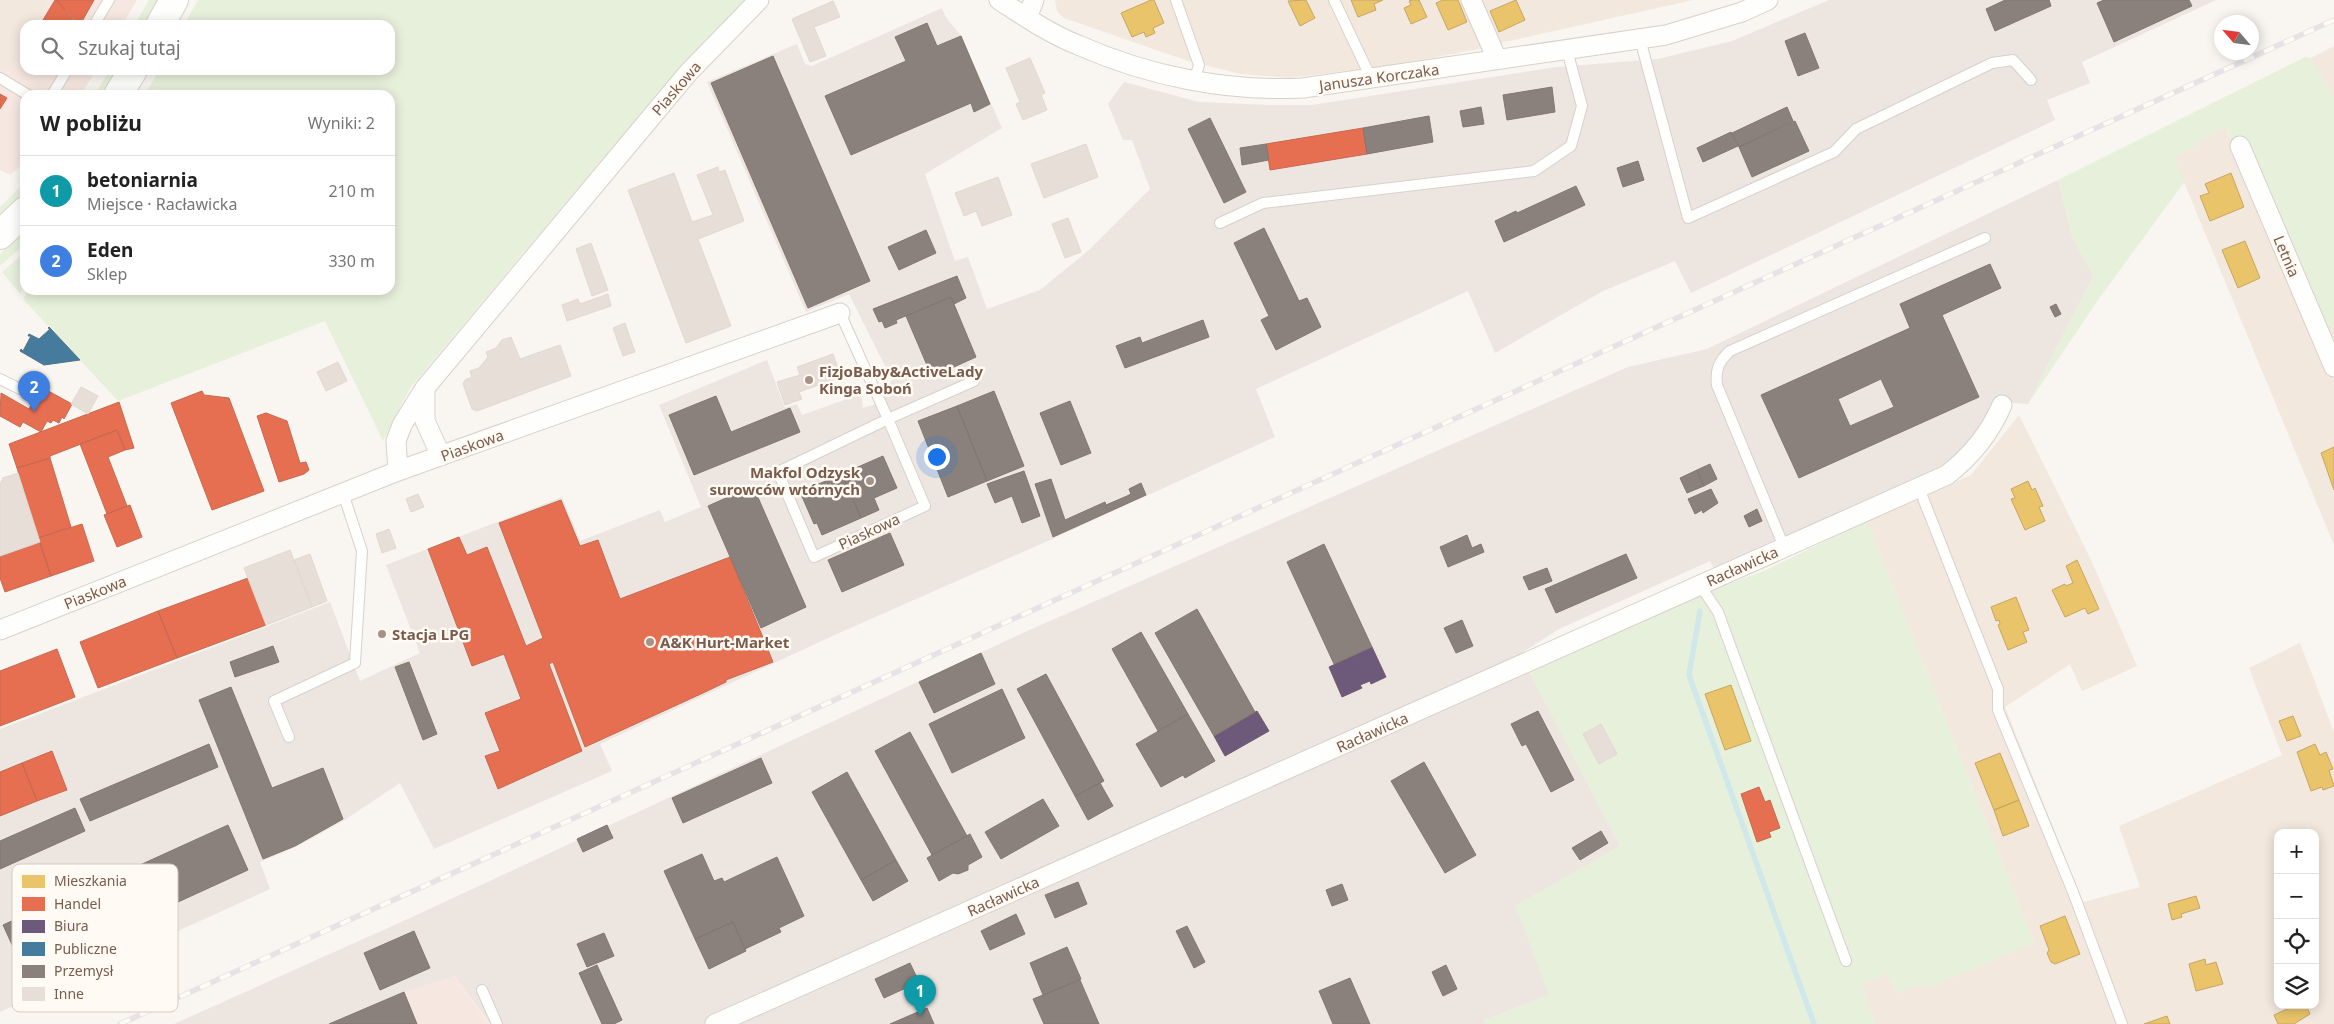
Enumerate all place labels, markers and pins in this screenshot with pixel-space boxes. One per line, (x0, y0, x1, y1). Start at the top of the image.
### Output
place label: FizjoBaby&ActiveLady Kinga Soboń (819, 361, 983, 398)
pin: 2 (18, 371, 50, 412)
marker: FizjoBaby&ActiveLady Kinga Soboń (803, 374, 815, 386)
place label: Makfol Odzysk surowców wtórnych (710, 462, 861, 499)
marker: Makfol Odzysk surowców wtórnych (864, 475, 876, 487)
place label: Stacja LPG (392, 624, 469, 644)
marker: Stacja LPG (376, 628, 388, 640)
place label: A&K Hurt-Market (660, 632, 790, 652)
marker: A&K Hurt-Market (644, 636, 656, 648)
pin: 1 (904, 975, 936, 1016)

